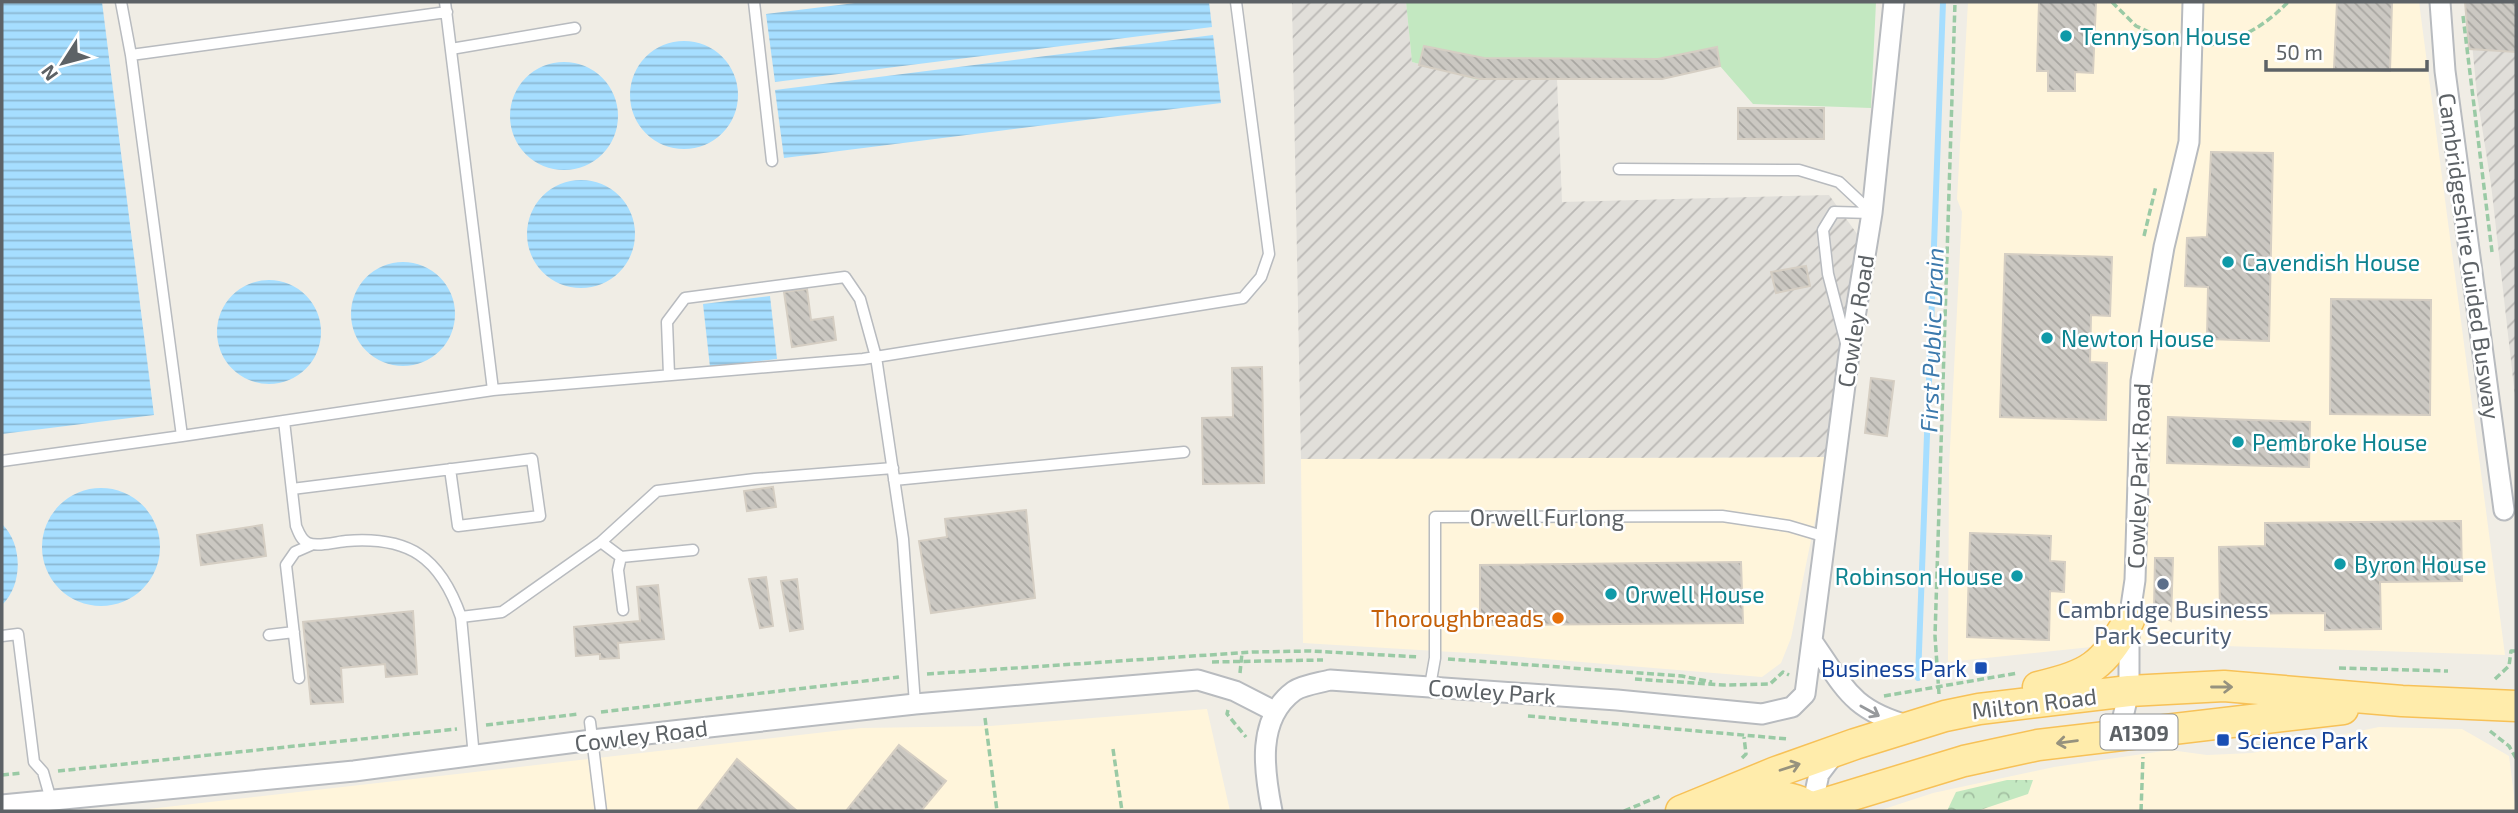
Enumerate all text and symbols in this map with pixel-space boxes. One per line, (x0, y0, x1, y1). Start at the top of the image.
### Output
place label: Tennyson House (2080, 22, 2251, 50)
north arrow (28, 28, 98, 98)
marker: Tennyson House (2058, 28, 2074, 44)
scale bar (2266, 28, 2427, 72)
text: 50 m (2276, 39, 2323, 64)
text: N (36, 61, 62, 86)
street label: Cambridgeshire Guided Busway (2433, 91, 2507, 421)
water label: First Public Drain (1913, 247, 1949, 433)
place label: Cavendish House (2242, 248, 2420, 276)
street label: Cowley Road (1831, 253, 1879, 389)
marker: Cavendish House (2220, 254, 2236, 270)
place label: Newton House (2061, 324, 2214, 352)
marker: Newton House (2039, 330, 2055, 346)
street label: Cowley Park Road (2121, 383, 2155, 569)
place label: Pembroke House (2252, 428, 2427, 456)
marker: Pembroke House (2230, 434, 2246, 450)
street label: Orwell Furlong (1470, 503, 1624, 531)
place label: Byron House (2354, 550, 2486, 578)
marker: Byron House (2332, 556, 2348, 572)
place label: Robinson House (1835, 562, 2003, 590)
marker: Robinson House (2009, 568, 2025, 584)
marker: Cambridge Business Park Security (2155, 576, 2171, 592)
place label: Orwell House (1625, 580, 1765, 608)
marker: Orwell House (1603, 586, 1619, 602)
place label: Cambridge Business Park Security (2057, 595, 2269, 649)
place label: Thoroughbreads (1371, 604, 1544, 632)
marker: Thoroughbreads (1550, 610, 1566, 626)
place label: Business Park (1821, 654, 1967, 682)
marker: Business Park (1973, 660, 1989, 676)
street label: Cowley Park (1427, 673, 1557, 709)
one-way arrow (2210, 680, 2233, 694)
street label: Milton Road (1970, 681, 2098, 725)
one-way arrow (1860, 705, 1880, 719)
street label: Cowley Road (573, 713, 709, 757)
road number: A1309 (2100, 714, 2178, 750)
place label: Science Park (2237, 726, 2368, 754)
marker: Science Park (2215, 732, 2231, 748)
one-way arrow (2056, 735, 2079, 748)
one-way arrow (1779, 760, 1801, 773)

